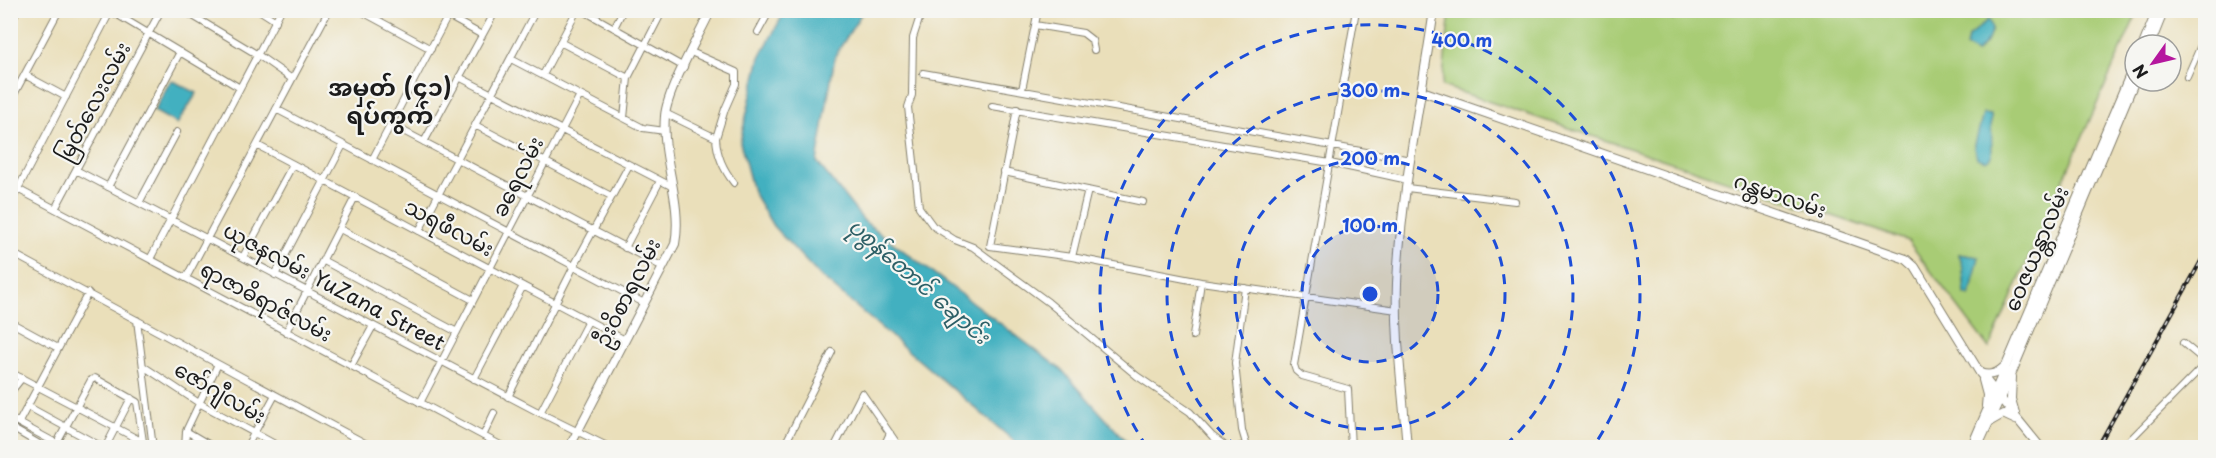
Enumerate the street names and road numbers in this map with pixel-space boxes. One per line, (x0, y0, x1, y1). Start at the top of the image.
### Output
street label: မြတ်လေးလမ်း (47, 35, 140, 168)
street label: ခရေလမ်း (482, 130, 553, 223)
street label: ဂန္တမာလမ်း (1729, 163, 1831, 228)
street label: ဝေဇယန္တာလမ်း (1994, 181, 2079, 317)
street label: သရဖီလမ်း (398, 189, 500, 266)
street label: ယုဇနလမ်း YuZana Street (217, 213, 452, 360)
street label: ဦးဝိစာရလမ်း (585, 232, 670, 354)
street label: ရာဇာဓိရာဇ်လမ်း (194, 252, 339, 351)
street label: ဇော်ဂျီလမ်း (167, 352, 273, 434)

